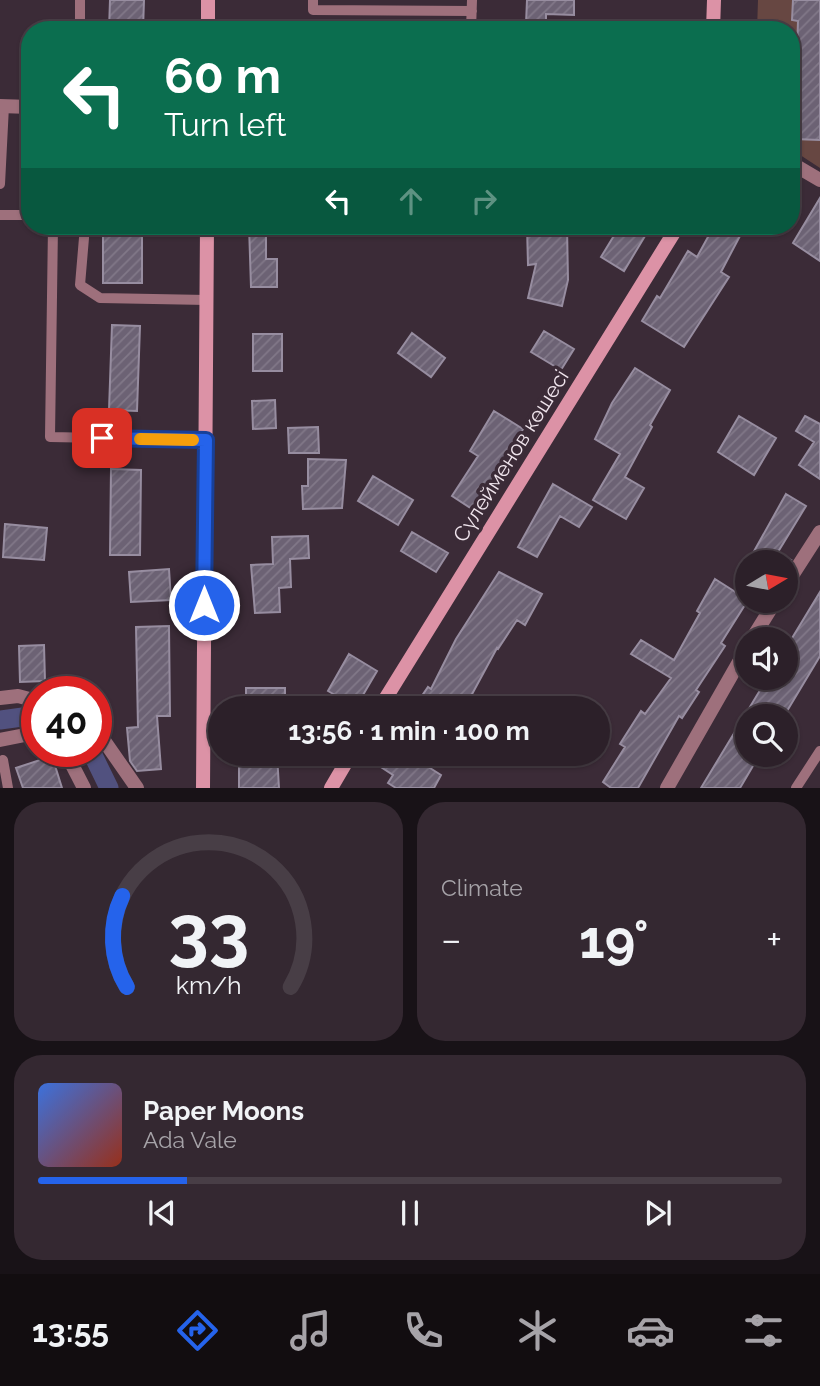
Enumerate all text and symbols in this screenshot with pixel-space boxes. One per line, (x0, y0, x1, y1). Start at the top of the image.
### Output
text: 60 m (164, 47, 281, 104)
icon: left (49, 49, 140, 140)
text: Turn left (164, 106, 286, 143)
icon: left (319, 182, 357, 220)
icon: ahead (392, 182, 430, 220)
icon: right (465, 182, 503, 220)
street label: Сүлейменов көшесі (447, 365, 574, 546)
pin (72, 408, 132, 468)
icon: arrive (83, 419, 121, 457)
north arrow (735, 550, 798, 612)
map controls (735, 550, 798, 767)
position arrow (167, 568, 241, 642)
button: sound (735, 627, 798, 690)
speed limit sign: 40 (21, 676, 112, 767)
button: search (735, 704, 798, 767)
text: 13:56 · 1 min · 100 m (288, 716, 530, 746)
text: Climate (441, 874, 523, 901)
text: 33 (168, 890, 249, 975)
text: 19° (579, 909, 649, 970)
text: − (441, 917, 461, 962)
text: + (766, 917, 782, 962)
text: km/h (176, 970, 241, 1000)
text: Paper Moons (143, 1096, 304, 1126)
text: Ada Vale (143, 1126, 237, 1153)
icon: previous (143, 1194, 181, 1232)
icon: pause (391, 1194, 429, 1232)
icon: next (639, 1194, 677, 1232)
icon: directions (173, 1306, 222, 1355)
icon: music (286, 1306, 335, 1355)
icon: phone (399, 1306, 448, 1355)
icon: climate (513, 1306, 562, 1355)
icon: car (626, 1306, 675, 1355)
icon: filters (739, 1306, 788, 1355)
text: 13:55 (32, 1312, 109, 1349)

